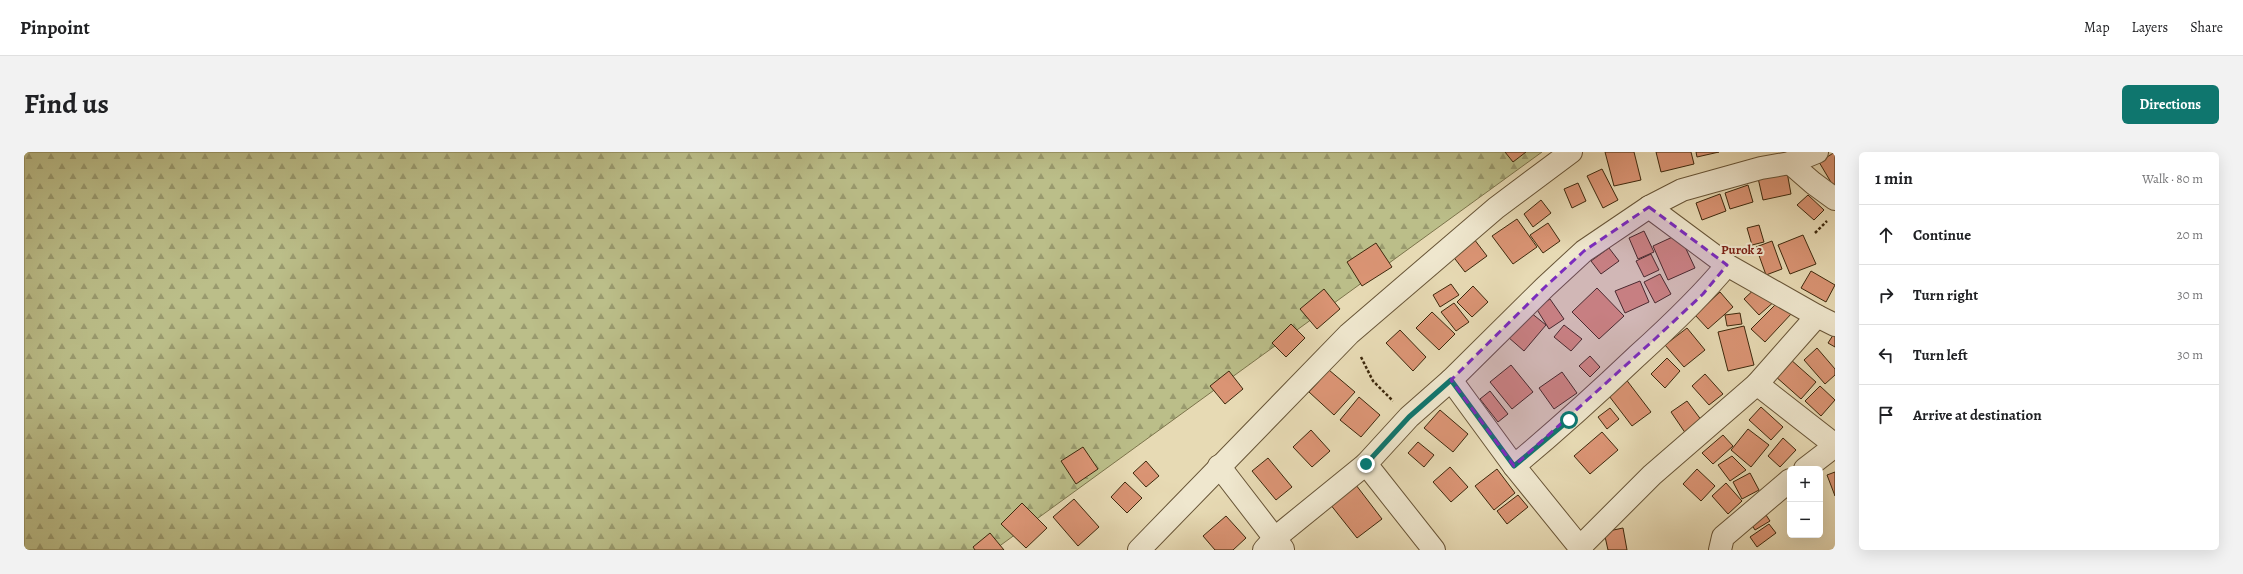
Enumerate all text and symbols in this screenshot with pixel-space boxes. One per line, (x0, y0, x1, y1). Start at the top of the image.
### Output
text: Pinpoint (20, 15, 90, 41)
text: Map (2084, 18, 2110, 37)
text: Layers (2132, 18, 2168, 37)
text: Share (2190, 18, 2223, 37)
text: Find us (24, 85, 109, 123)
button: Directions (2122, 85, 2219, 124)
text: 1 min (1875, 167, 1913, 190)
text: Walk · 80 m (2142, 170, 2203, 187)
icon: ahead (1875, 224, 1897, 246)
text: Continue (1913, 225, 1971, 245)
text: 20 m (2177, 226, 2203, 243)
district label: Purok 2 (1721, 241, 1764, 258)
icon: right (1875, 284, 1897, 306)
text: Turn right (1913, 285, 1978, 305)
text: 30 m (2177, 286, 2203, 303)
icon: left (1875, 344, 1897, 366)
text: Turn left (1913, 345, 1968, 365)
text: 30 m (2177, 346, 2203, 363)
icon: arrive (1875, 404, 1897, 426)
text: Arrive at destination (1913, 405, 2042, 425)
route start (1560, 411, 1578, 429)
route end (1357, 455, 1375, 473)
map controls (1787, 466, 1823, 538)
button: + (1787, 466, 1823, 502)
button: − (1787, 502, 1823, 538)

